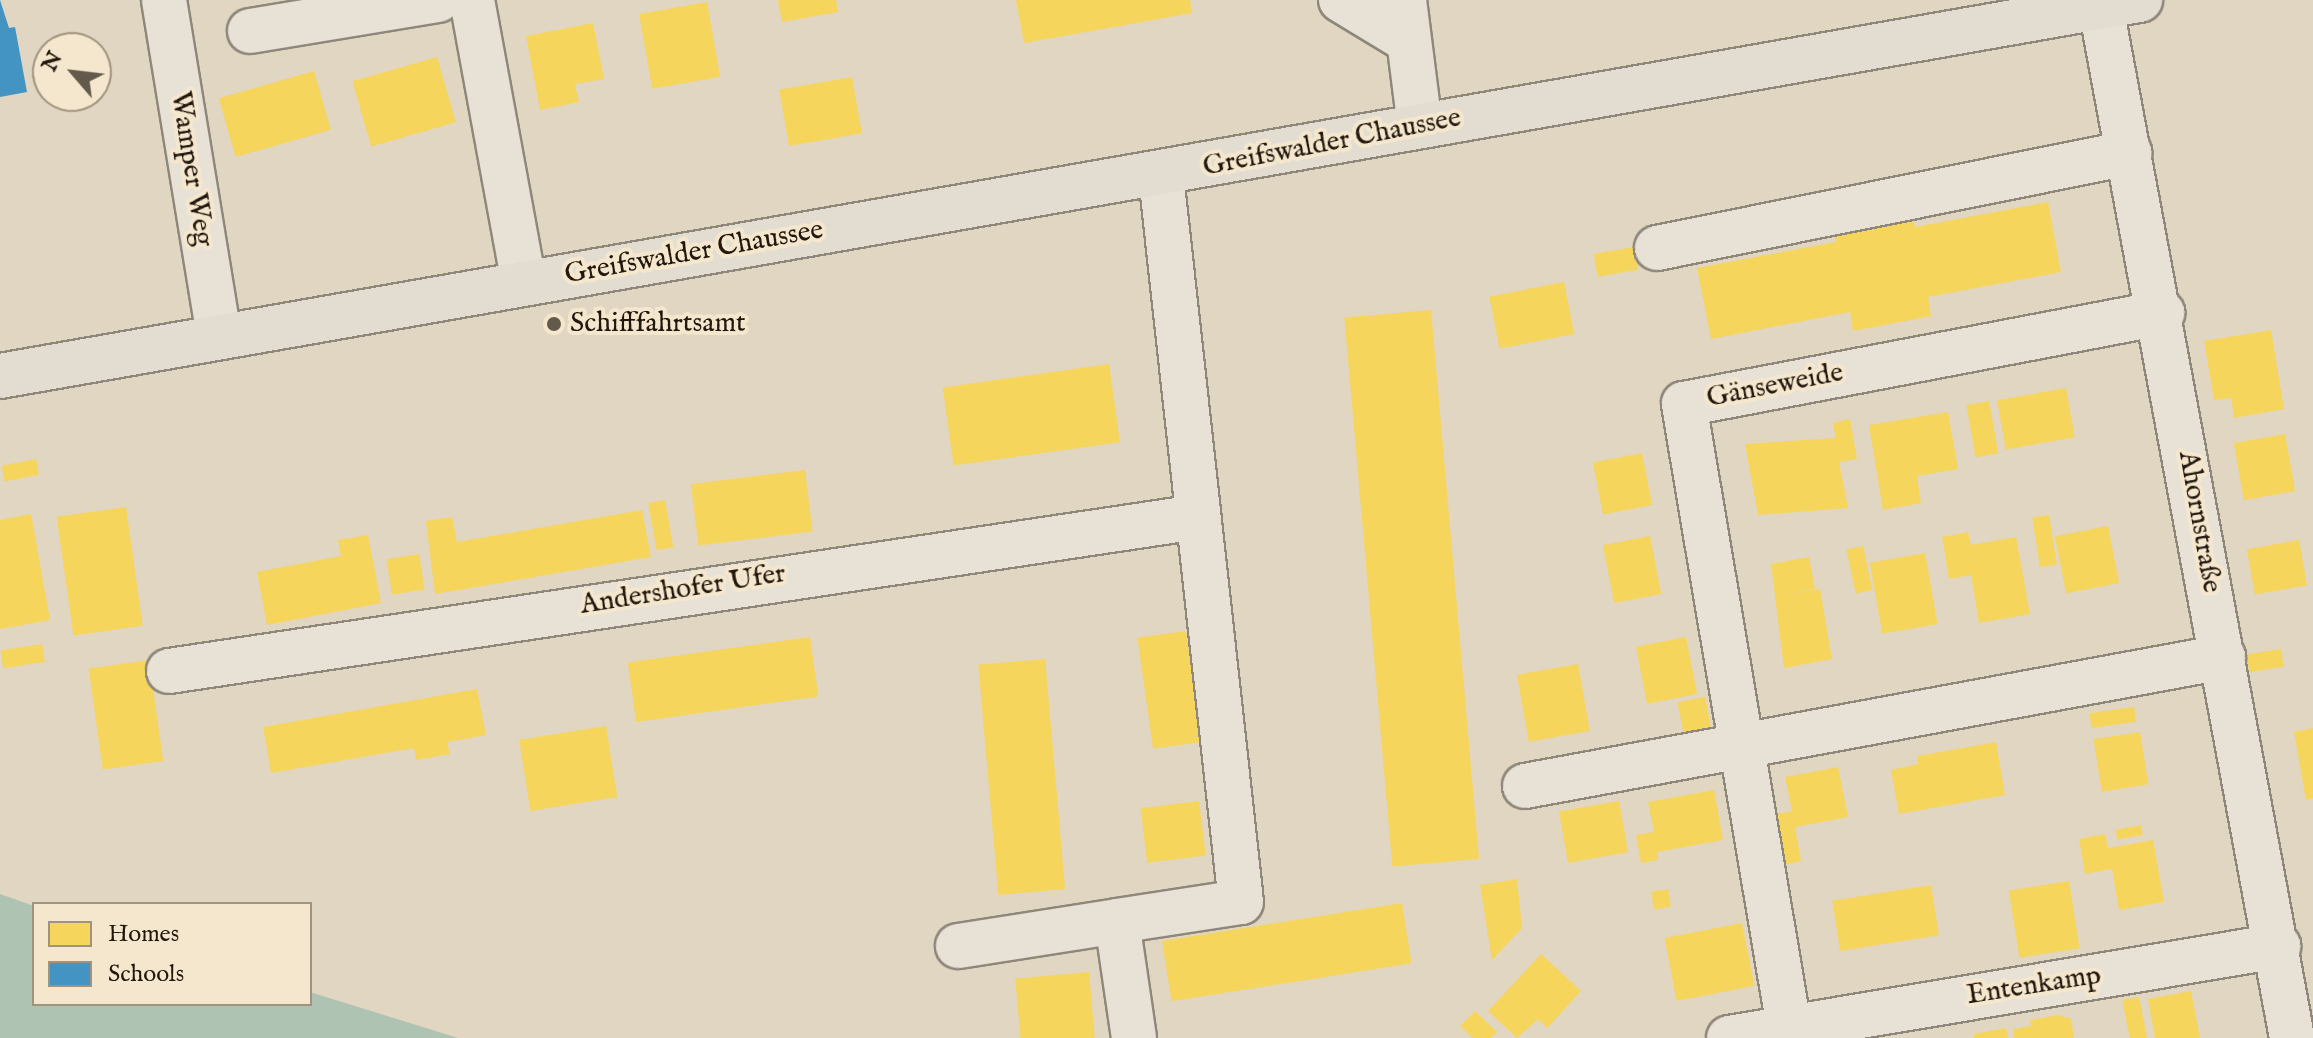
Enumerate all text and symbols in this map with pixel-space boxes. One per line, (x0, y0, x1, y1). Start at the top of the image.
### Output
north arrow (32, 32, 112, 112)
text: N (36, 47, 69, 77)
street label: Wamper Weg (162, 89, 220, 249)
street label: Greifswalder Chaussee (1200, 102, 1464, 184)
street label: Greifswalder Chaussee (562, 214, 826, 292)
place label: Schifffahrtsamt (570, 307, 746, 341)
marker: Schifffahrtsamt (545, 315, 563, 333)
street label: Gänseweide (1704, 356, 1846, 416)
street label: Ahornstraße (2170, 449, 2228, 595)
street label: Andershofer Ufer (578, 557, 788, 623)
legend (32, 902, 312, 1006)
text: Homes (108, 919, 179, 950)
text: Schools (108, 959, 184, 990)
street label: Entenkamp (1964, 959, 2104, 1013)

